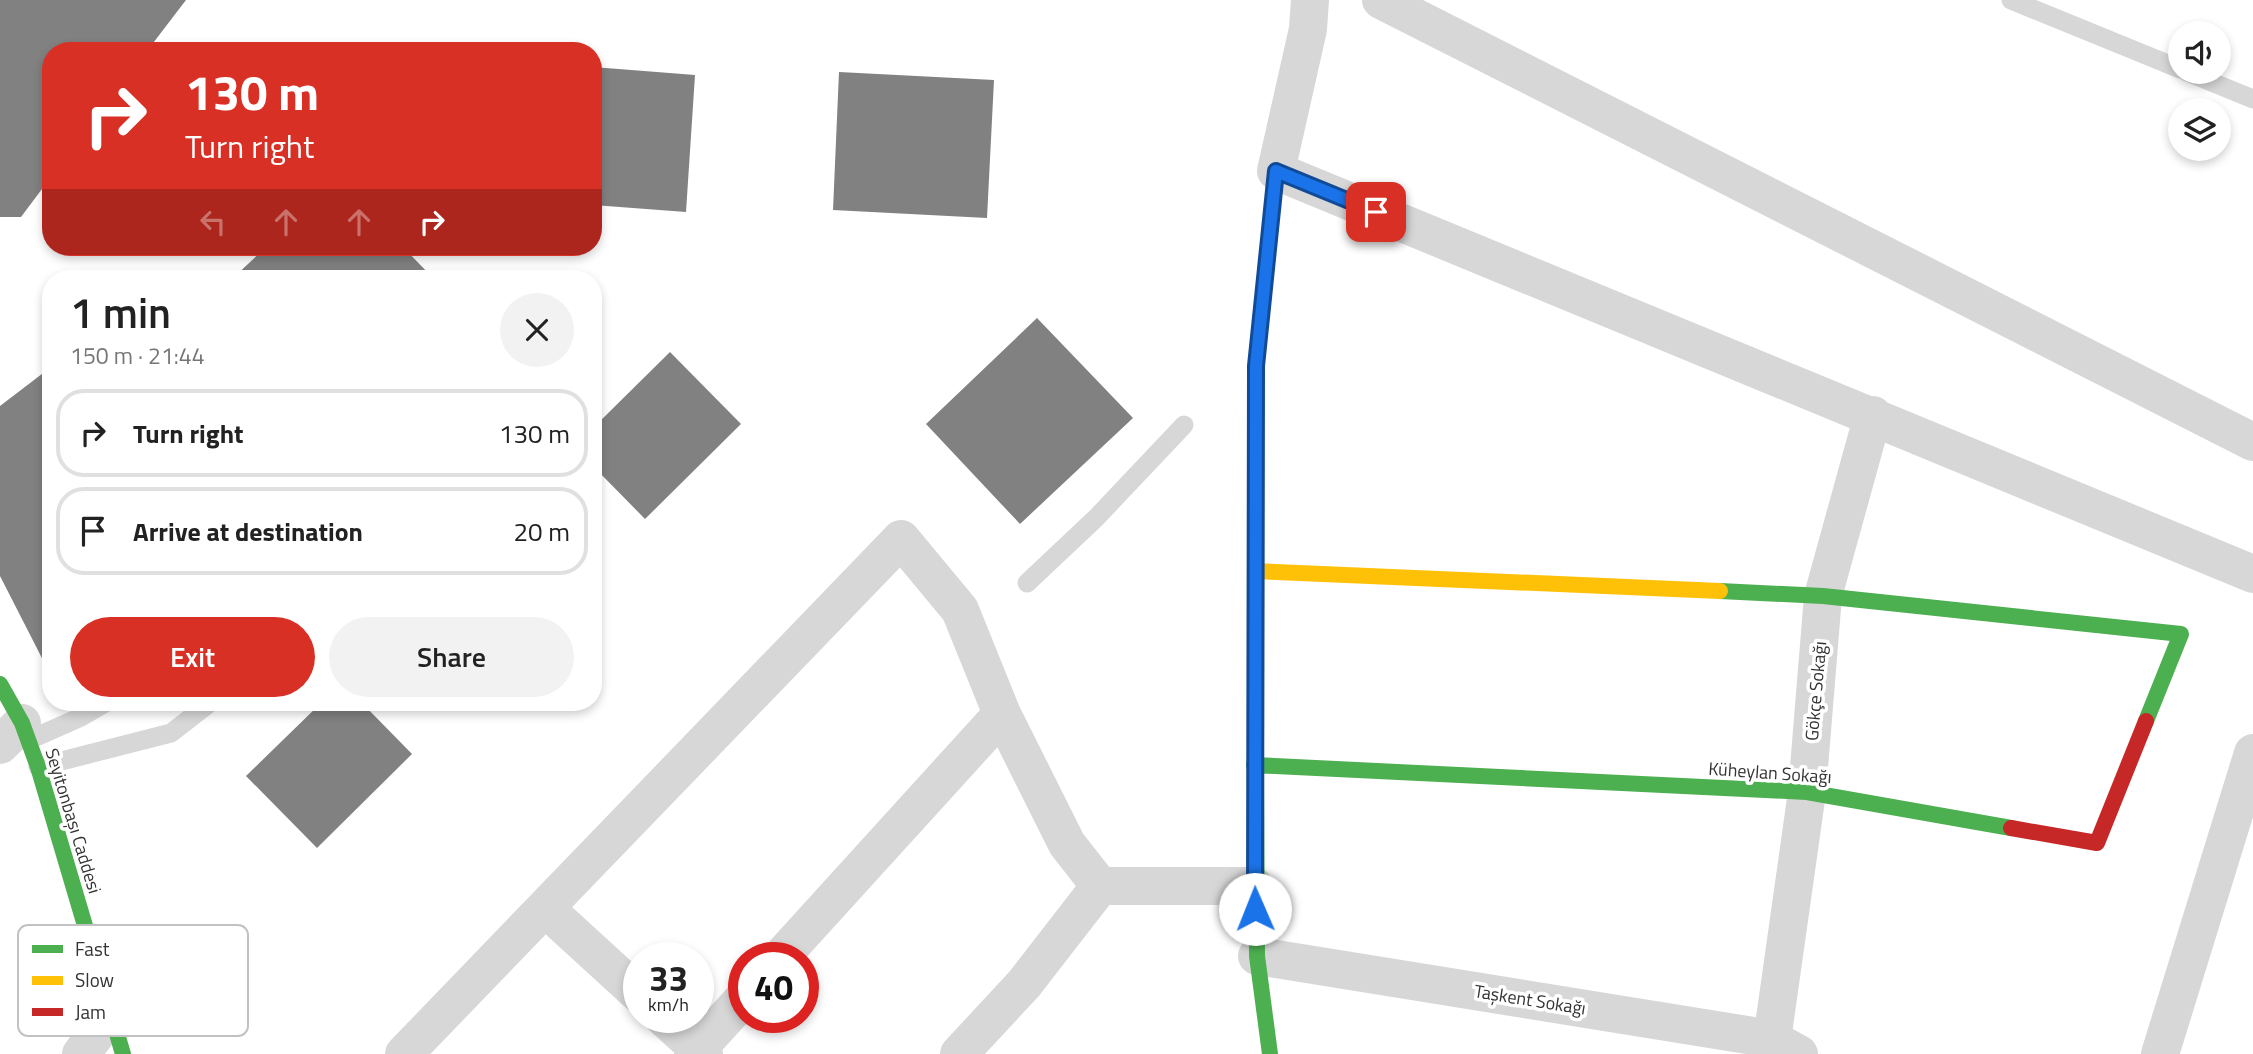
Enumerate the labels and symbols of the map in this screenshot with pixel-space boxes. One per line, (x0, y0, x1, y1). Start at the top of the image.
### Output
pin (1346, 182, 1406, 242)
street label: Gökçe Sokağı (1798, 640, 1833, 742)
street label: Seyitonbaşı Caddesi (39, 745, 108, 897)
street label: Küheylan Sokağı (1707, 755, 1833, 790)
position arrow (1218, 872, 1292, 946)
legend (18, 925, 248, 1036)
text: Fast (75, 934, 110, 963)
speed limit sign: 40 (728, 942, 819, 1033)
text: Slow (75, 965, 114, 994)
street label: Taşkent Sokağı (1472, 977, 1588, 1022)
text: Jam (75, 997, 106, 1026)

